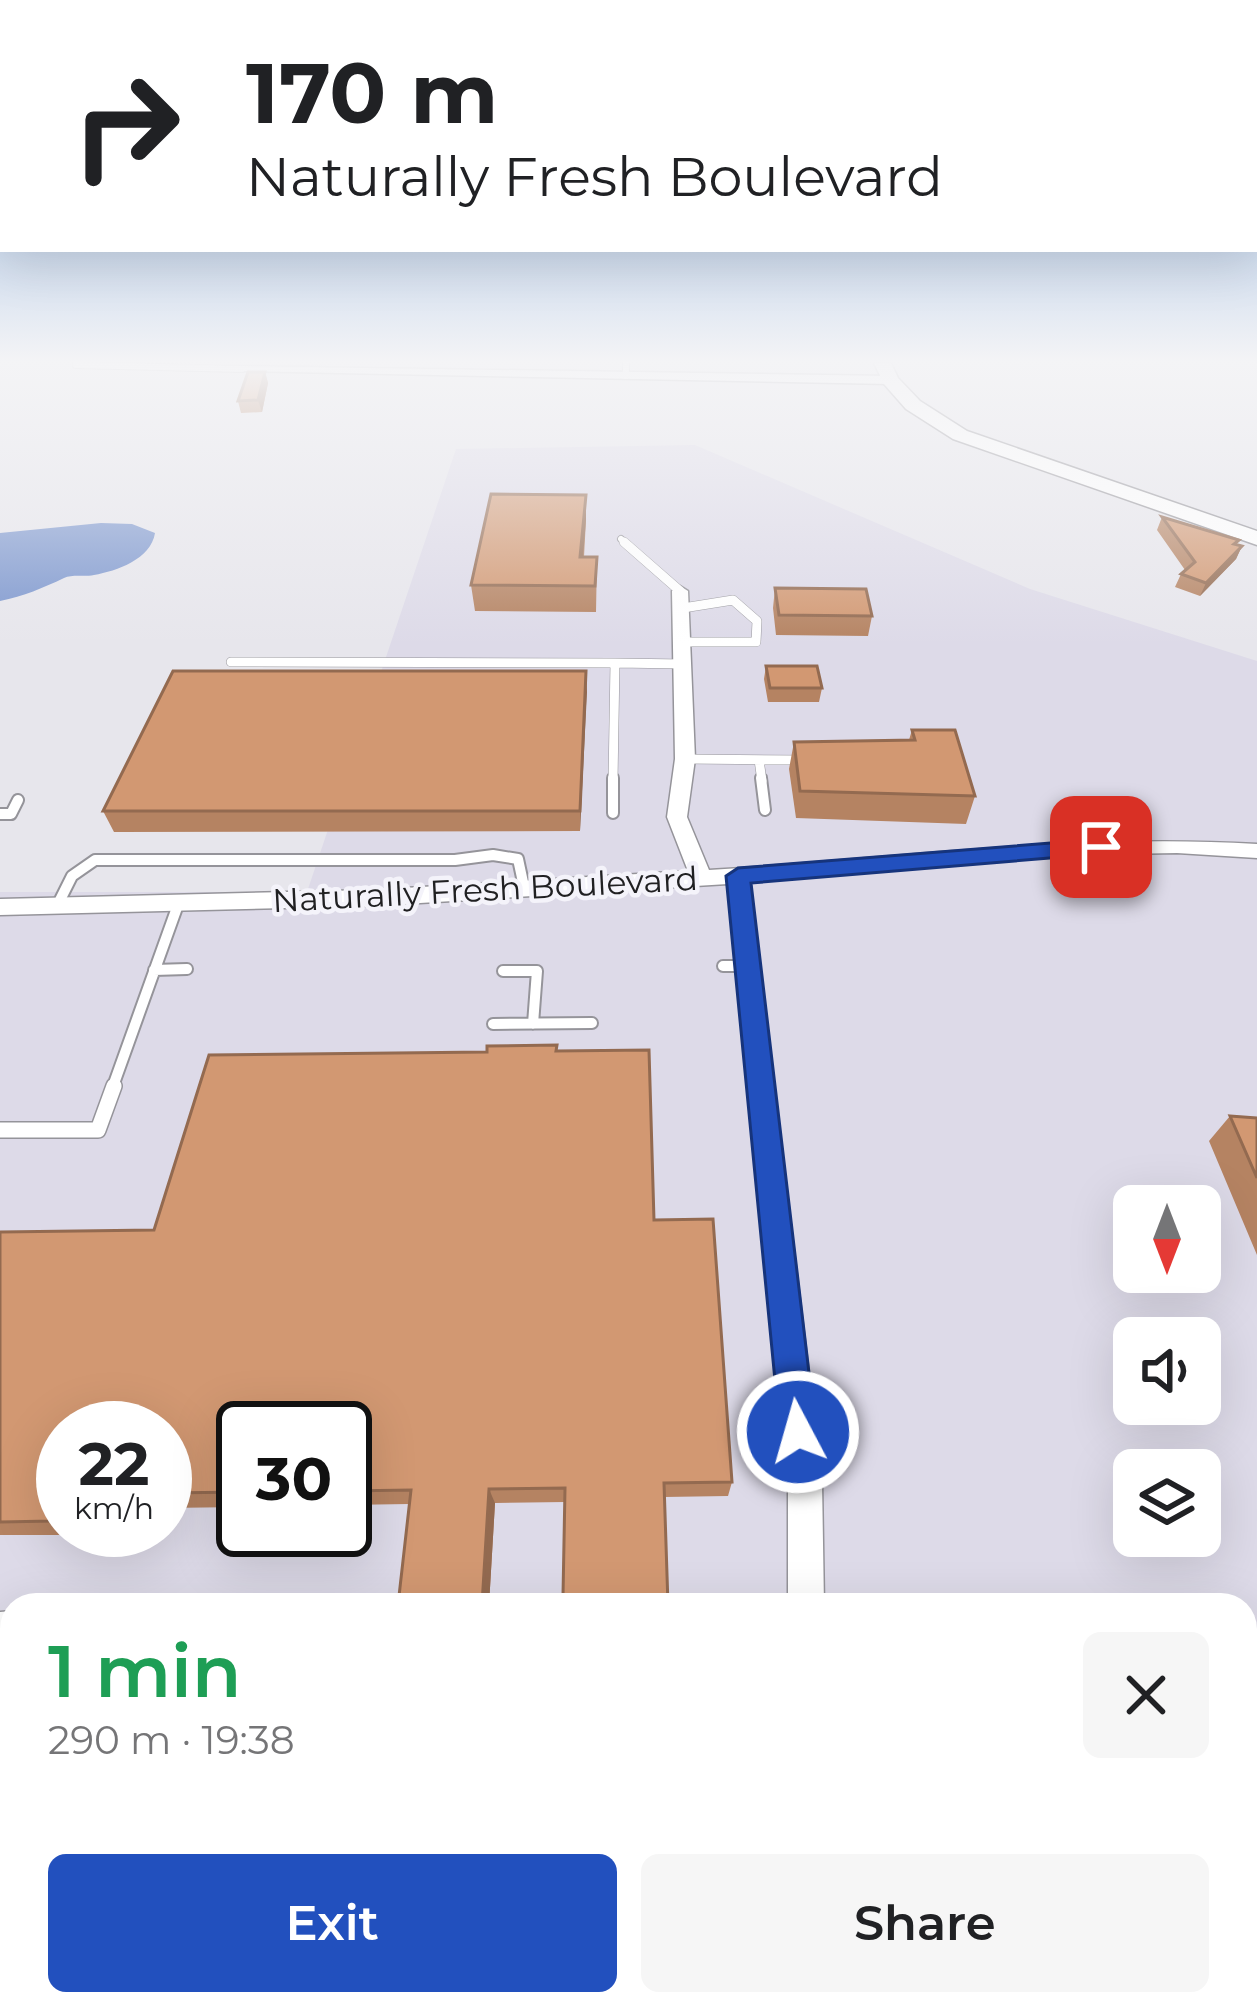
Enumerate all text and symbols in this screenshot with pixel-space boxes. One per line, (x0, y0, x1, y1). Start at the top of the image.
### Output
text: 170 m (246, 42, 498, 144)
icon: right (48, 48, 204, 204)
text: Naturally Fresh Boulevard (246, 144, 943, 210)
pin (1050, 796, 1152, 898)
icon: arrive (1068, 814, 1134, 880)
street label: Naturally Fresh Boulevard (271, 858, 699, 920)
north arrow (1113, 1185, 1221, 1293)
map controls (1113, 1185, 1221, 1557)
button: sound (1113, 1317, 1221, 1425)
position arrow (735, 1369, 861, 1495)
speed limit sign: 30 (216, 1401, 372, 1557)
text: 22 (79, 1427, 149, 1500)
button: layers (1113, 1449, 1221, 1557)
text: km/h (74, 1490, 154, 1527)
text: 1 min (48, 1627, 241, 1715)
button: close (1083, 1632, 1209, 1758)
text: 290 m · 19:38 (48, 1716, 295, 1764)
button: Exit (48, 1854, 617, 1992)
button: Share (641, 1854, 1209, 1992)

